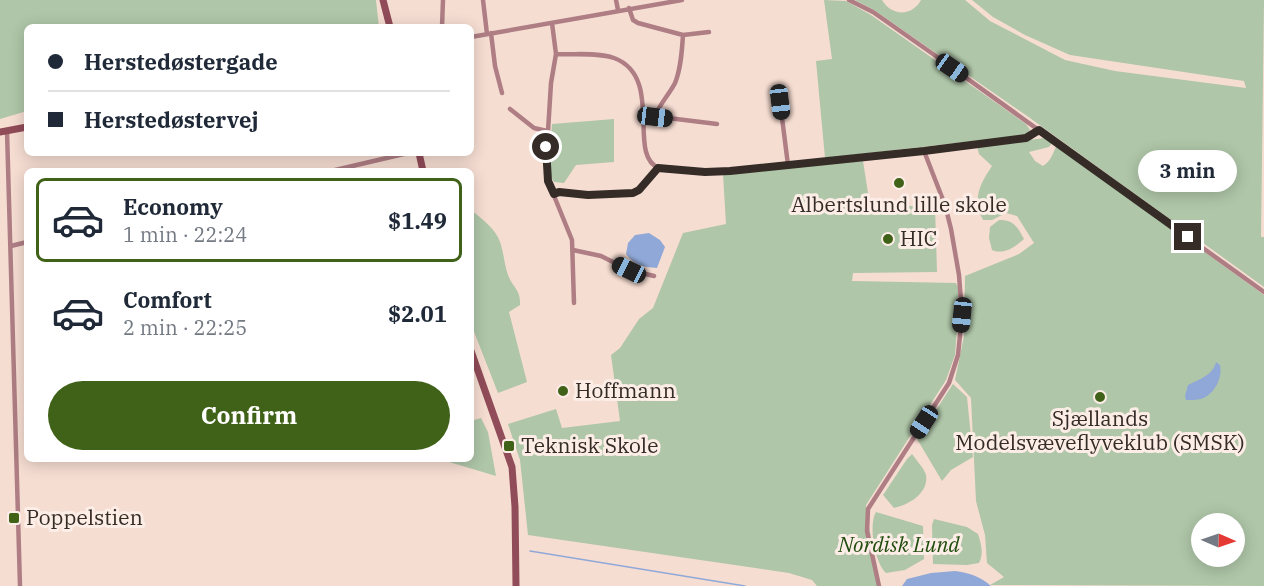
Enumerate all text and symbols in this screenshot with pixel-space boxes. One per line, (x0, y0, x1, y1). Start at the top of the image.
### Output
text: Herstedøstergade (84, 47, 278, 76)
car (932, 50, 972, 86)
car (769, 83, 791, 121)
text: Herstedøstervej (84, 105, 258, 134)
car (636, 106, 674, 128)
route start (532, 133, 559, 160)
callout: 3 min (1138, 150, 1238, 192)
text: 3 min (1160, 157, 1216, 184)
marker: Albertslund lille skole (892, 176, 906, 190)
place label: Albertslund lille skole (791, 190, 1007, 218)
text: Economy (123, 192, 223, 221)
icon: car (51, 193, 105, 247)
text: $1.49 (388, 206, 447, 235)
text: 1 min · 22:24 (123, 221, 247, 248)
route end (1174, 223, 1201, 250)
place label: HIC (900, 224, 937, 252)
marker: HIC (881, 232, 895, 246)
car (609, 254, 649, 286)
text: Comfort (123, 285, 212, 314)
icon: car (51, 286, 105, 340)
car (951, 296, 973, 334)
text: $2.01 (388, 299, 447, 328)
text: 2 min · 22:25 (123, 314, 247, 341)
place label: Hoffmann (575, 376, 676, 404)
button: Confirm (48, 381, 450, 450)
marker: Hoffmann (556, 384, 570, 398)
marker: Sjællands Modelsvæveflyveklub (SMSK) (1093, 390, 1107, 404)
car (907, 402, 941, 442)
place label: Sjællands Modelsvæveflyveklub (SMSK) (955, 404, 1245, 456)
place label: Teknisk Skole (521, 431, 658, 459)
marker: Teknisk Skole (502, 439, 516, 453)
place label: Poppelstien (26, 503, 143, 531)
marker: Poppelstien (7, 511, 21, 525)
north arrow (1191, 513, 1245, 567)
map controls (1191, 513, 1245, 567)
park label: Nordisk Lund (837, 530, 960, 558)

